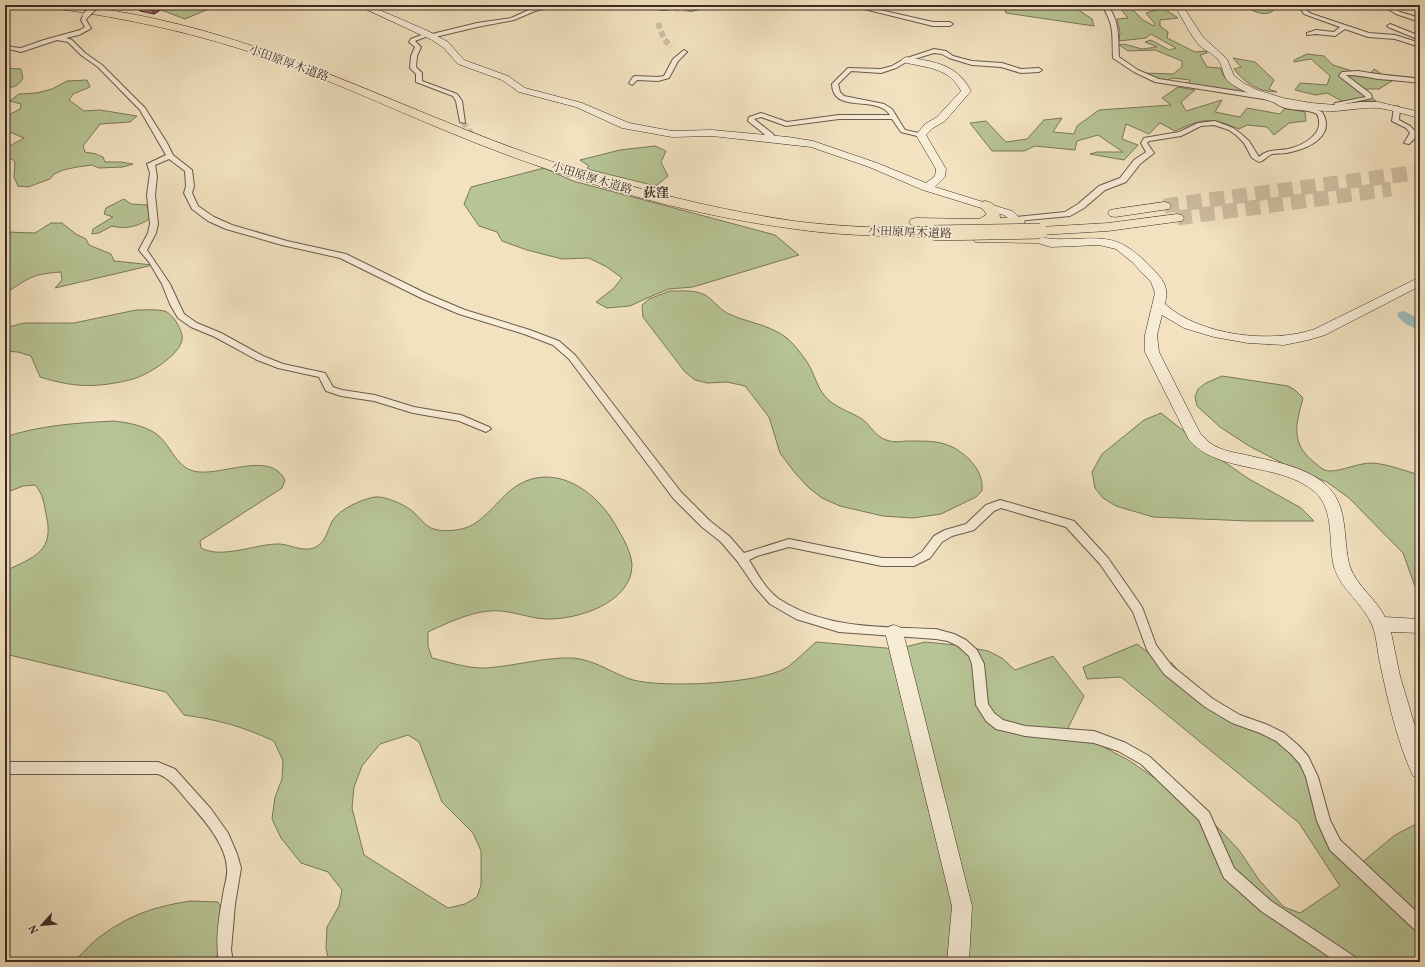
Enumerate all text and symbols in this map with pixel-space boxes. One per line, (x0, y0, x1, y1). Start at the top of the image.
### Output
street label: 小田原厚木道路 (246, 42, 331, 86)
street label: 小田原厚木道路 (549, 159, 634, 199)
district label: 荻窪 (643, 185, 669, 203)
street label: 小田原厚木道路 (868, 224, 952, 242)
north arrow (22, 905, 62, 945)
text: N (26, 922, 43, 936)

